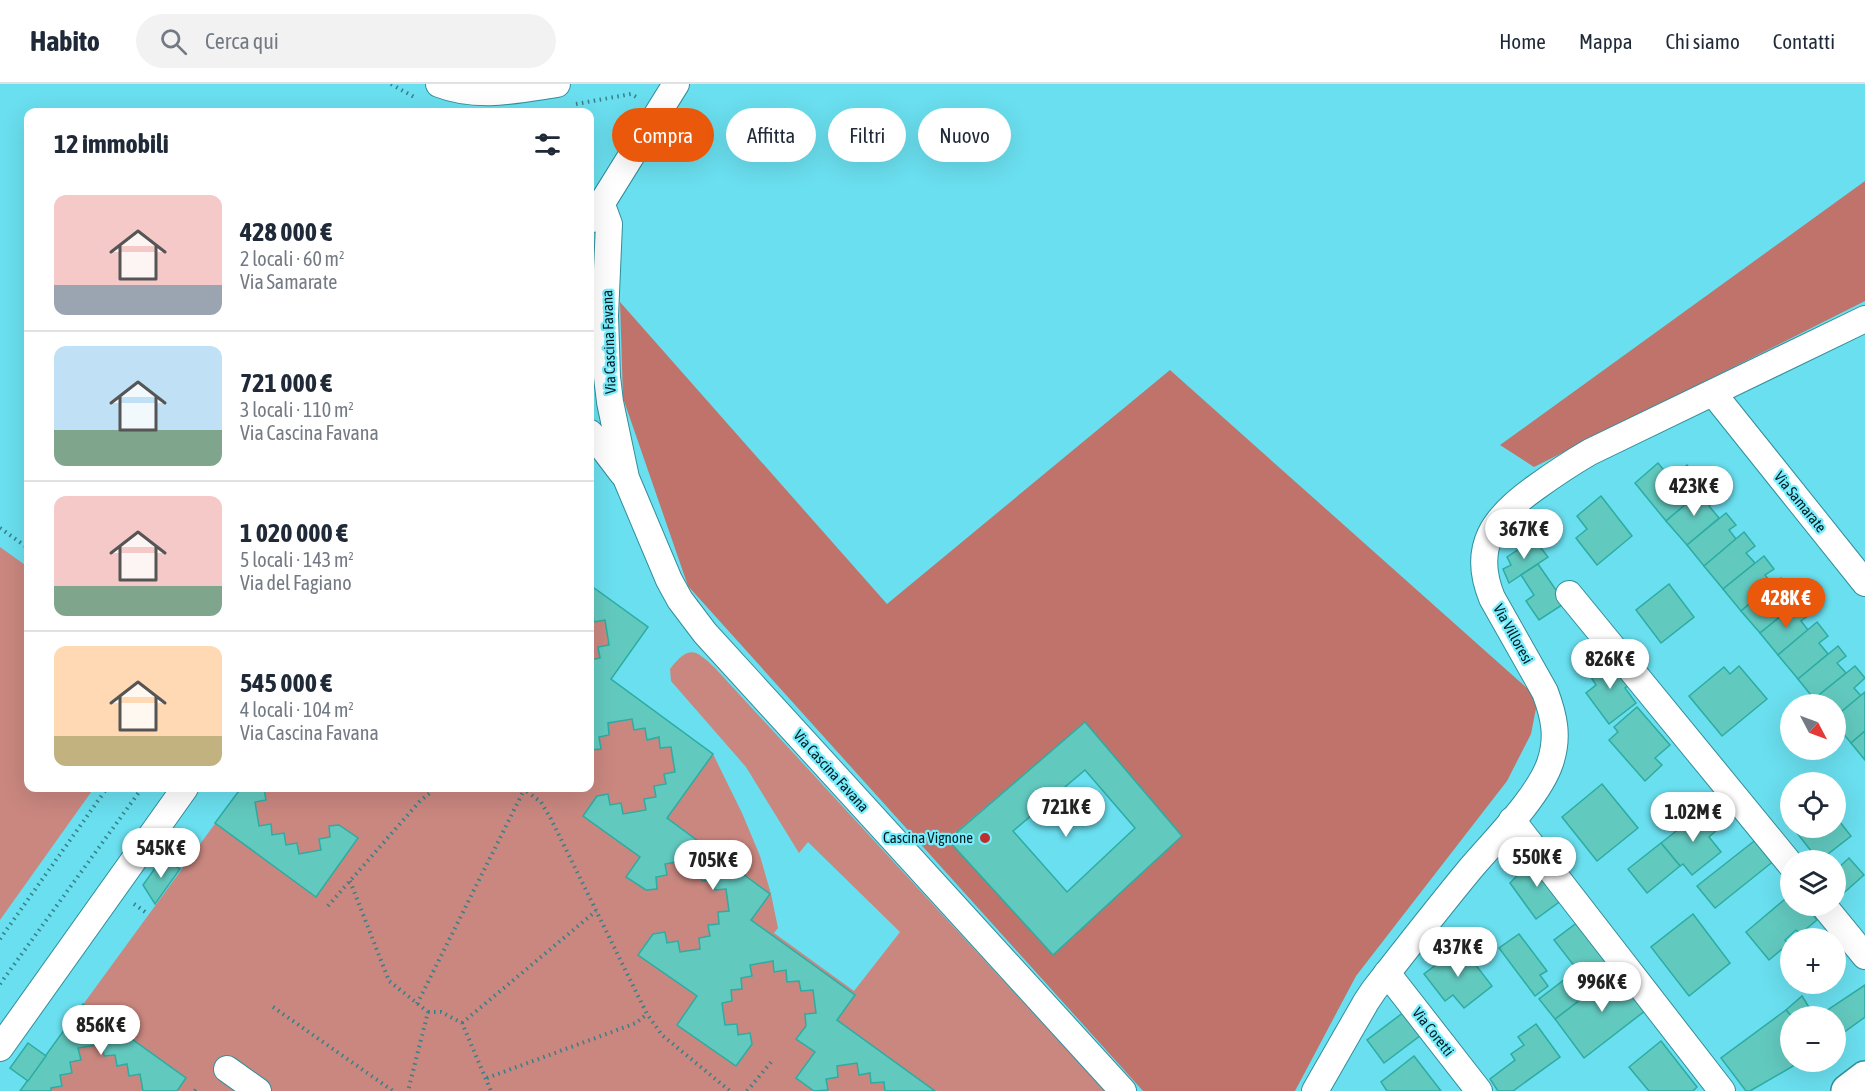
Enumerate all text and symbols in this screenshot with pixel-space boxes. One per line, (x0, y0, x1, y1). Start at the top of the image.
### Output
search box (136, 14, 556, 68)
text: Habito (30, 25, 100, 57)
icon: search (157, 25, 190, 58)
text: Cerca qui (205, 28, 279, 54)
text: Home (1499, 29, 1546, 53)
text: Mappa (1579, 29, 1632, 53)
text: Chi siamo (1665, 29, 1740, 53)
text: Contatti (1773, 29, 1835, 53)
chip: Compra (612, 108, 714, 162)
chip: Affitta (726, 108, 816, 162)
chip: Filtri (828, 108, 906, 162)
chip: Nuovo (918, 108, 1011, 162)
icon: filters (531, 128, 564, 161)
text: 12 immobili (54, 129, 169, 159)
text: 428 000 € (240, 217, 332, 247)
icon: home (102, 219, 174, 291)
text: 2 locali · 60 m² (240, 247, 345, 270)
text: Via Samarate (240, 270, 337, 293)
street label: Via Cascina Favana (598, 290, 619, 394)
text: 721 000 € (240, 368, 332, 398)
icon: home (102, 370, 174, 442)
text: 3 locali · 110 m² (240, 398, 354, 421)
text: Via Cascina Favana (240, 421, 379, 444)
pin: 423K € (1645, 466, 1743, 517)
street label: Via Samarate (1771, 468, 1830, 536)
text: 423K € (1669, 474, 1719, 497)
pin: 367K € (1475, 509, 1573, 560)
text: 367K € (1499, 517, 1549, 540)
text: 1 020 000 € (240, 518, 348, 548)
icon: home (102, 520, 174, 592)
text: 5 locali · 143 m² (240, 548, 354, 571)
text: Via del Fagiano (240, 571, 352, 594)
pin: 428K € (1737, 578, 1835, 629)
text: 428K € (1761, 586, 1811, 609)
street label: Via Villoresi (1490, 601, 1537, 667)
pin: 826K € (1561, 639, 1659, 690)
text: 826K € (1585, 647, 1635, 670)
text: 545 000 € (240, 668, 332, 698)
icon: home (102, 670, 174, 742)
north arrow (1780, 694, 1846, 760)
map controls (1780, 694, 1846, 1072)
text: 4 locali · 104 m² (240, 698, 354, 721)
text: Via Cascina Favana (240, 721, 379, 744)
street label: Via Cascina Favana (790, 726, 873, 815)
button: locate (1780, 772, 1846, 838)
pin: 721K € (1017, 787, 1115, 838)
pin: 1.02M € (1638, 792, 1748, 843)
text: 721K € (1041, 795, 1091, 818)
text: 1.02M € (1665, 800, 1721, 823)
pin: 545K € (112, 828, 210, 879)
place label: Cascina Vignone (883, 829, 973, 846)
marker: Cascina Vignone (978, 831, 992, 845)
text: 545K € (136, 836, 186, 859)
pin: 550K € (1488, 837, 1586, 888)
pin: 705K € (664, 840, 762, 891)
text: 550K € (1512, 845, 1562, 868)
text: 705K € (688, 848, 738, 871)
button: layers (1780, 850, 1846, 916)
pin: 437K € (1409, 927, 1507, 978)
button: + (1780, 928, 1846, 994)
text: 437K € (1433, 935, 1483, 958)
pin: 996K € (1553, 962, 1651, 1013)
text: 996K € (1577, 970, 1627, 993)
street label: Via Coretti (1409, 1004, 1458, 1059)
pin: 856K € (52, 1005, 150, 1056)
button: − (1780, 1006, 1846, 1072)
text: 856K € (76, 1013, 126, 1036)

